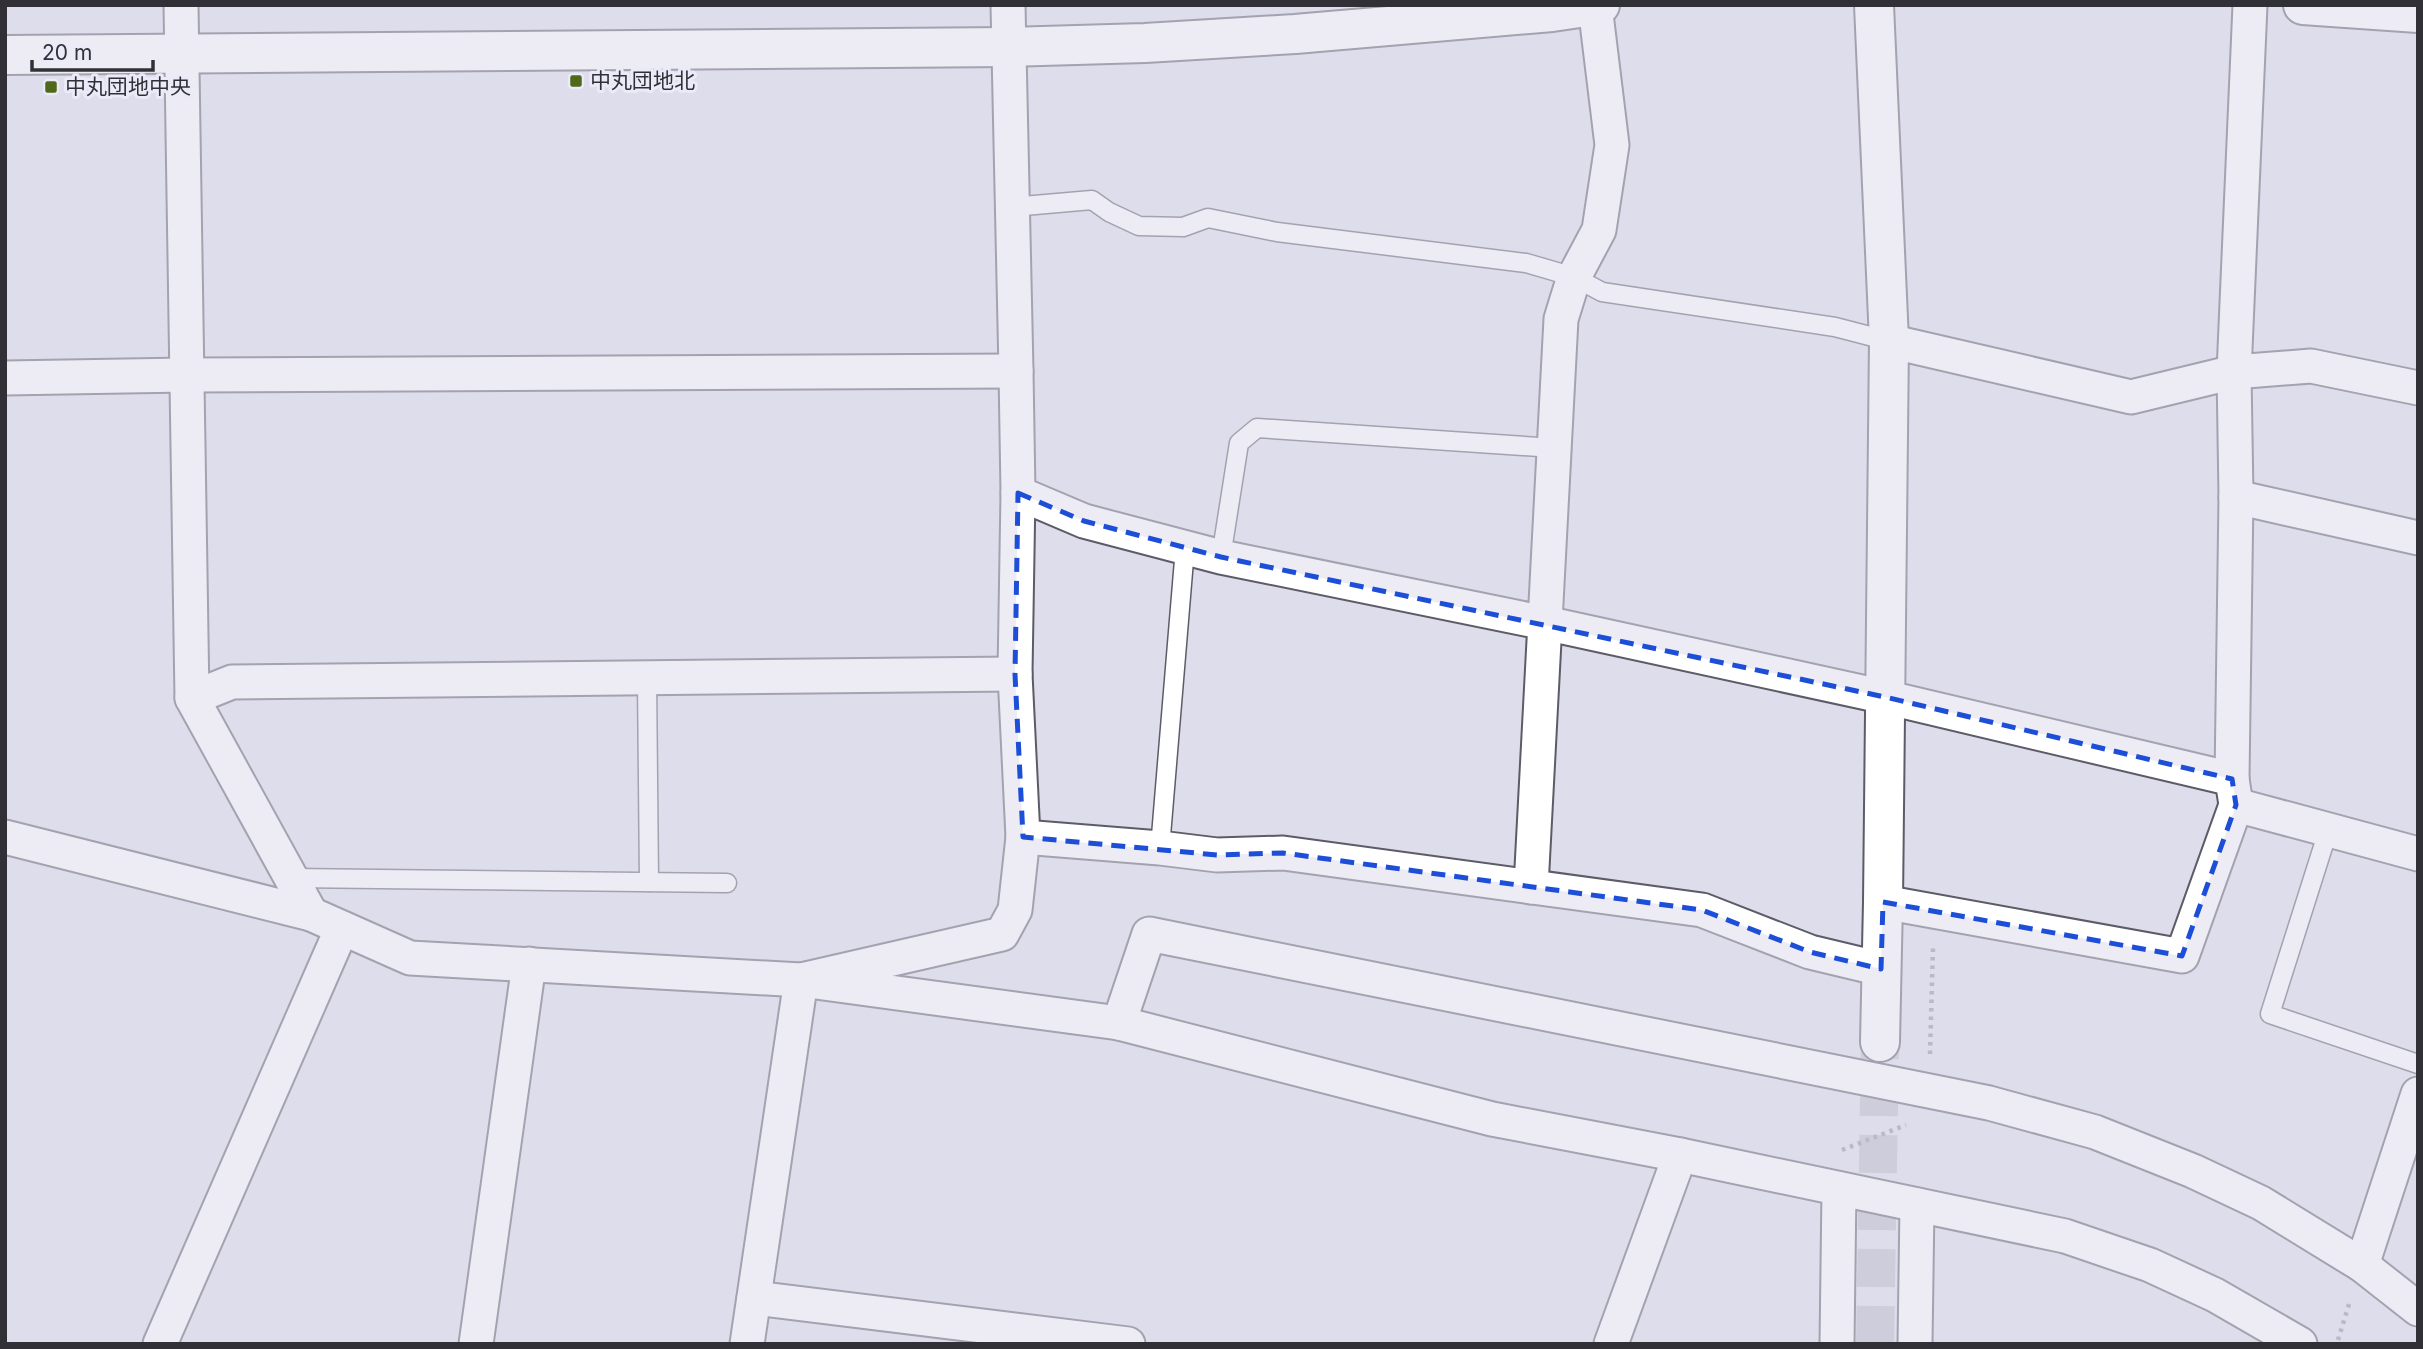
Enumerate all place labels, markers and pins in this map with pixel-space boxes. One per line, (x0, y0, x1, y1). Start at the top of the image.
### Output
place label: 中丸団地北 (590, 68, 695, 93)
marker: 中丸団地北 (568, 73, 584, 89)
place label: 中丸団地中央 (65, 74, 191, 99)
marker: 中丸団地中央 (43, 79, 59, 95)

